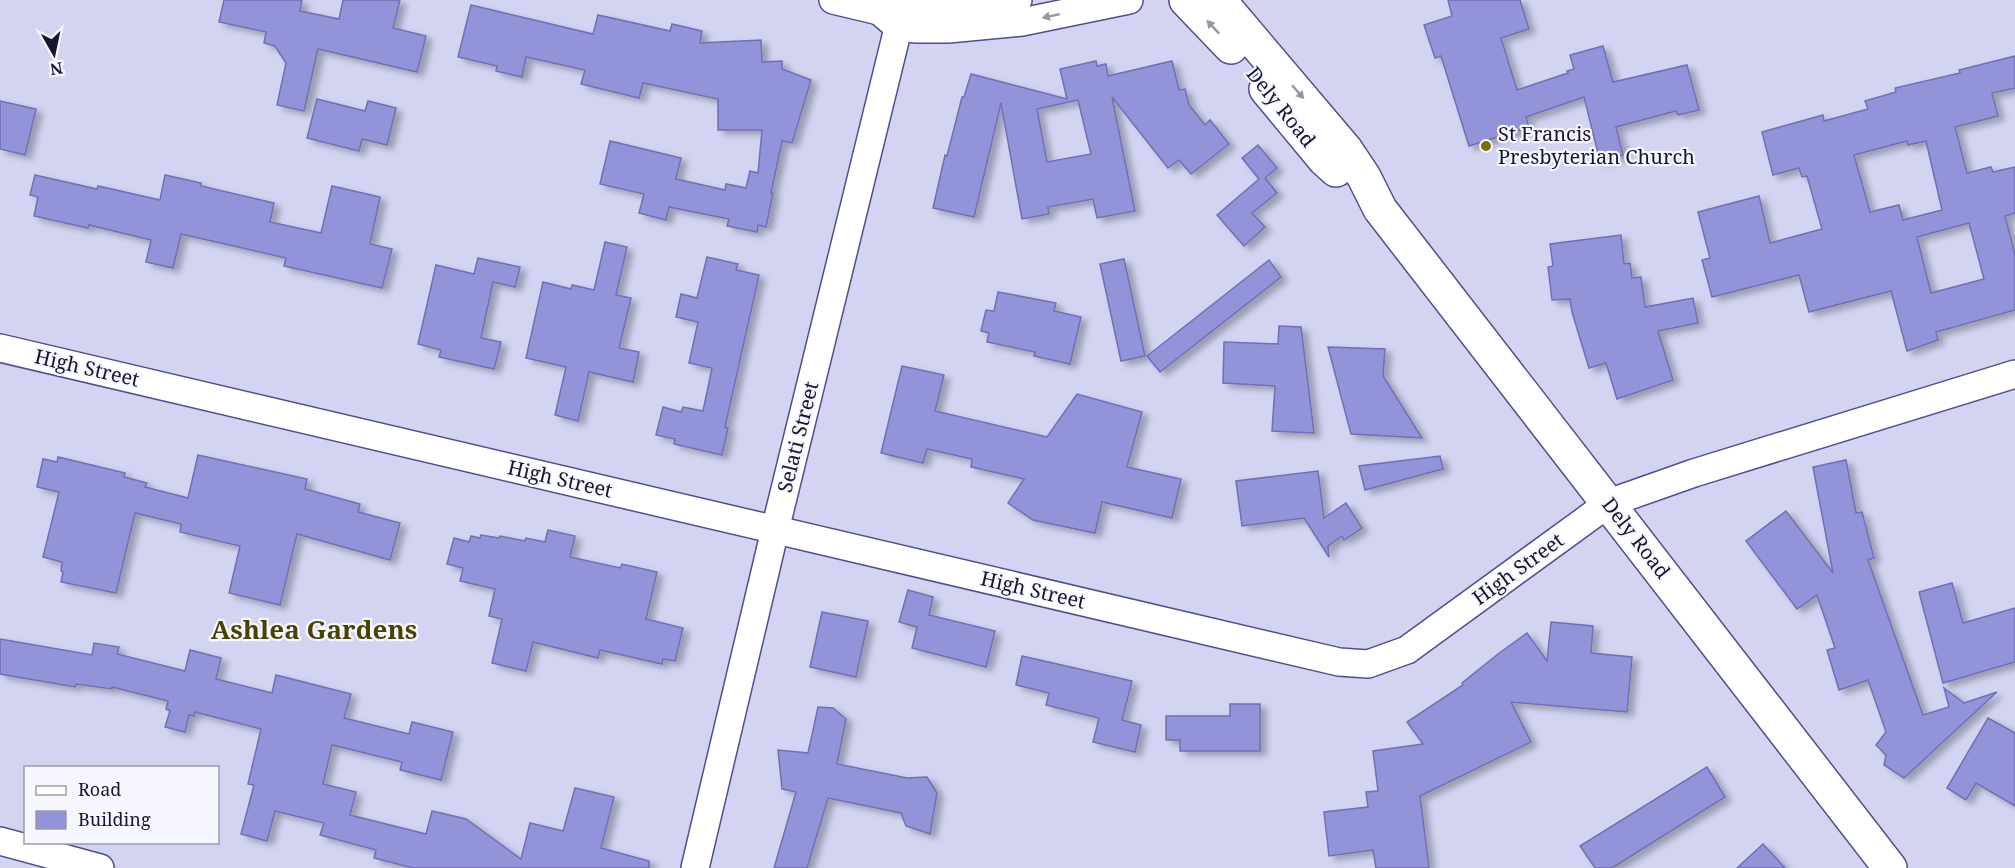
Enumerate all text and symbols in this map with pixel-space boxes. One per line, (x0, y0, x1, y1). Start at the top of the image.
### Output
one-way arrow (1041, 12, 1060, 21)
one-way arrow (1206, 20, 1220, 35)
north arrow (24, 24, 84, 84)
text: N (48, 57, 64, 81)
street label: Dely Road (1241, 61, 1322, 153)
one-way arrow (1291, 84, 1304, 99)
place label: St Francis Presbyterian Church (1498, 120, 1695, 170)
marker: St Francis Presbyterian Church (1479, 139, 1493, 153)
street label: High Street (32, 342, 142, 393)
street label: Selati Street (771, 379, 824, 495)
street label: High Street (505, 453, 615, 504)
street label: Dely Road (1596, 492, 1677, 584)
street label: High Street (1467, 526, 1569, 611)
street label: High Street (978, 564, 1088, 615)
district label: Ashlea Gardens (211, 611, 417, 647)
legend (24, 766, 219, 844)
text: Road (78, 777, 121, 801)
text: Building (78, 807, 151, 831)

